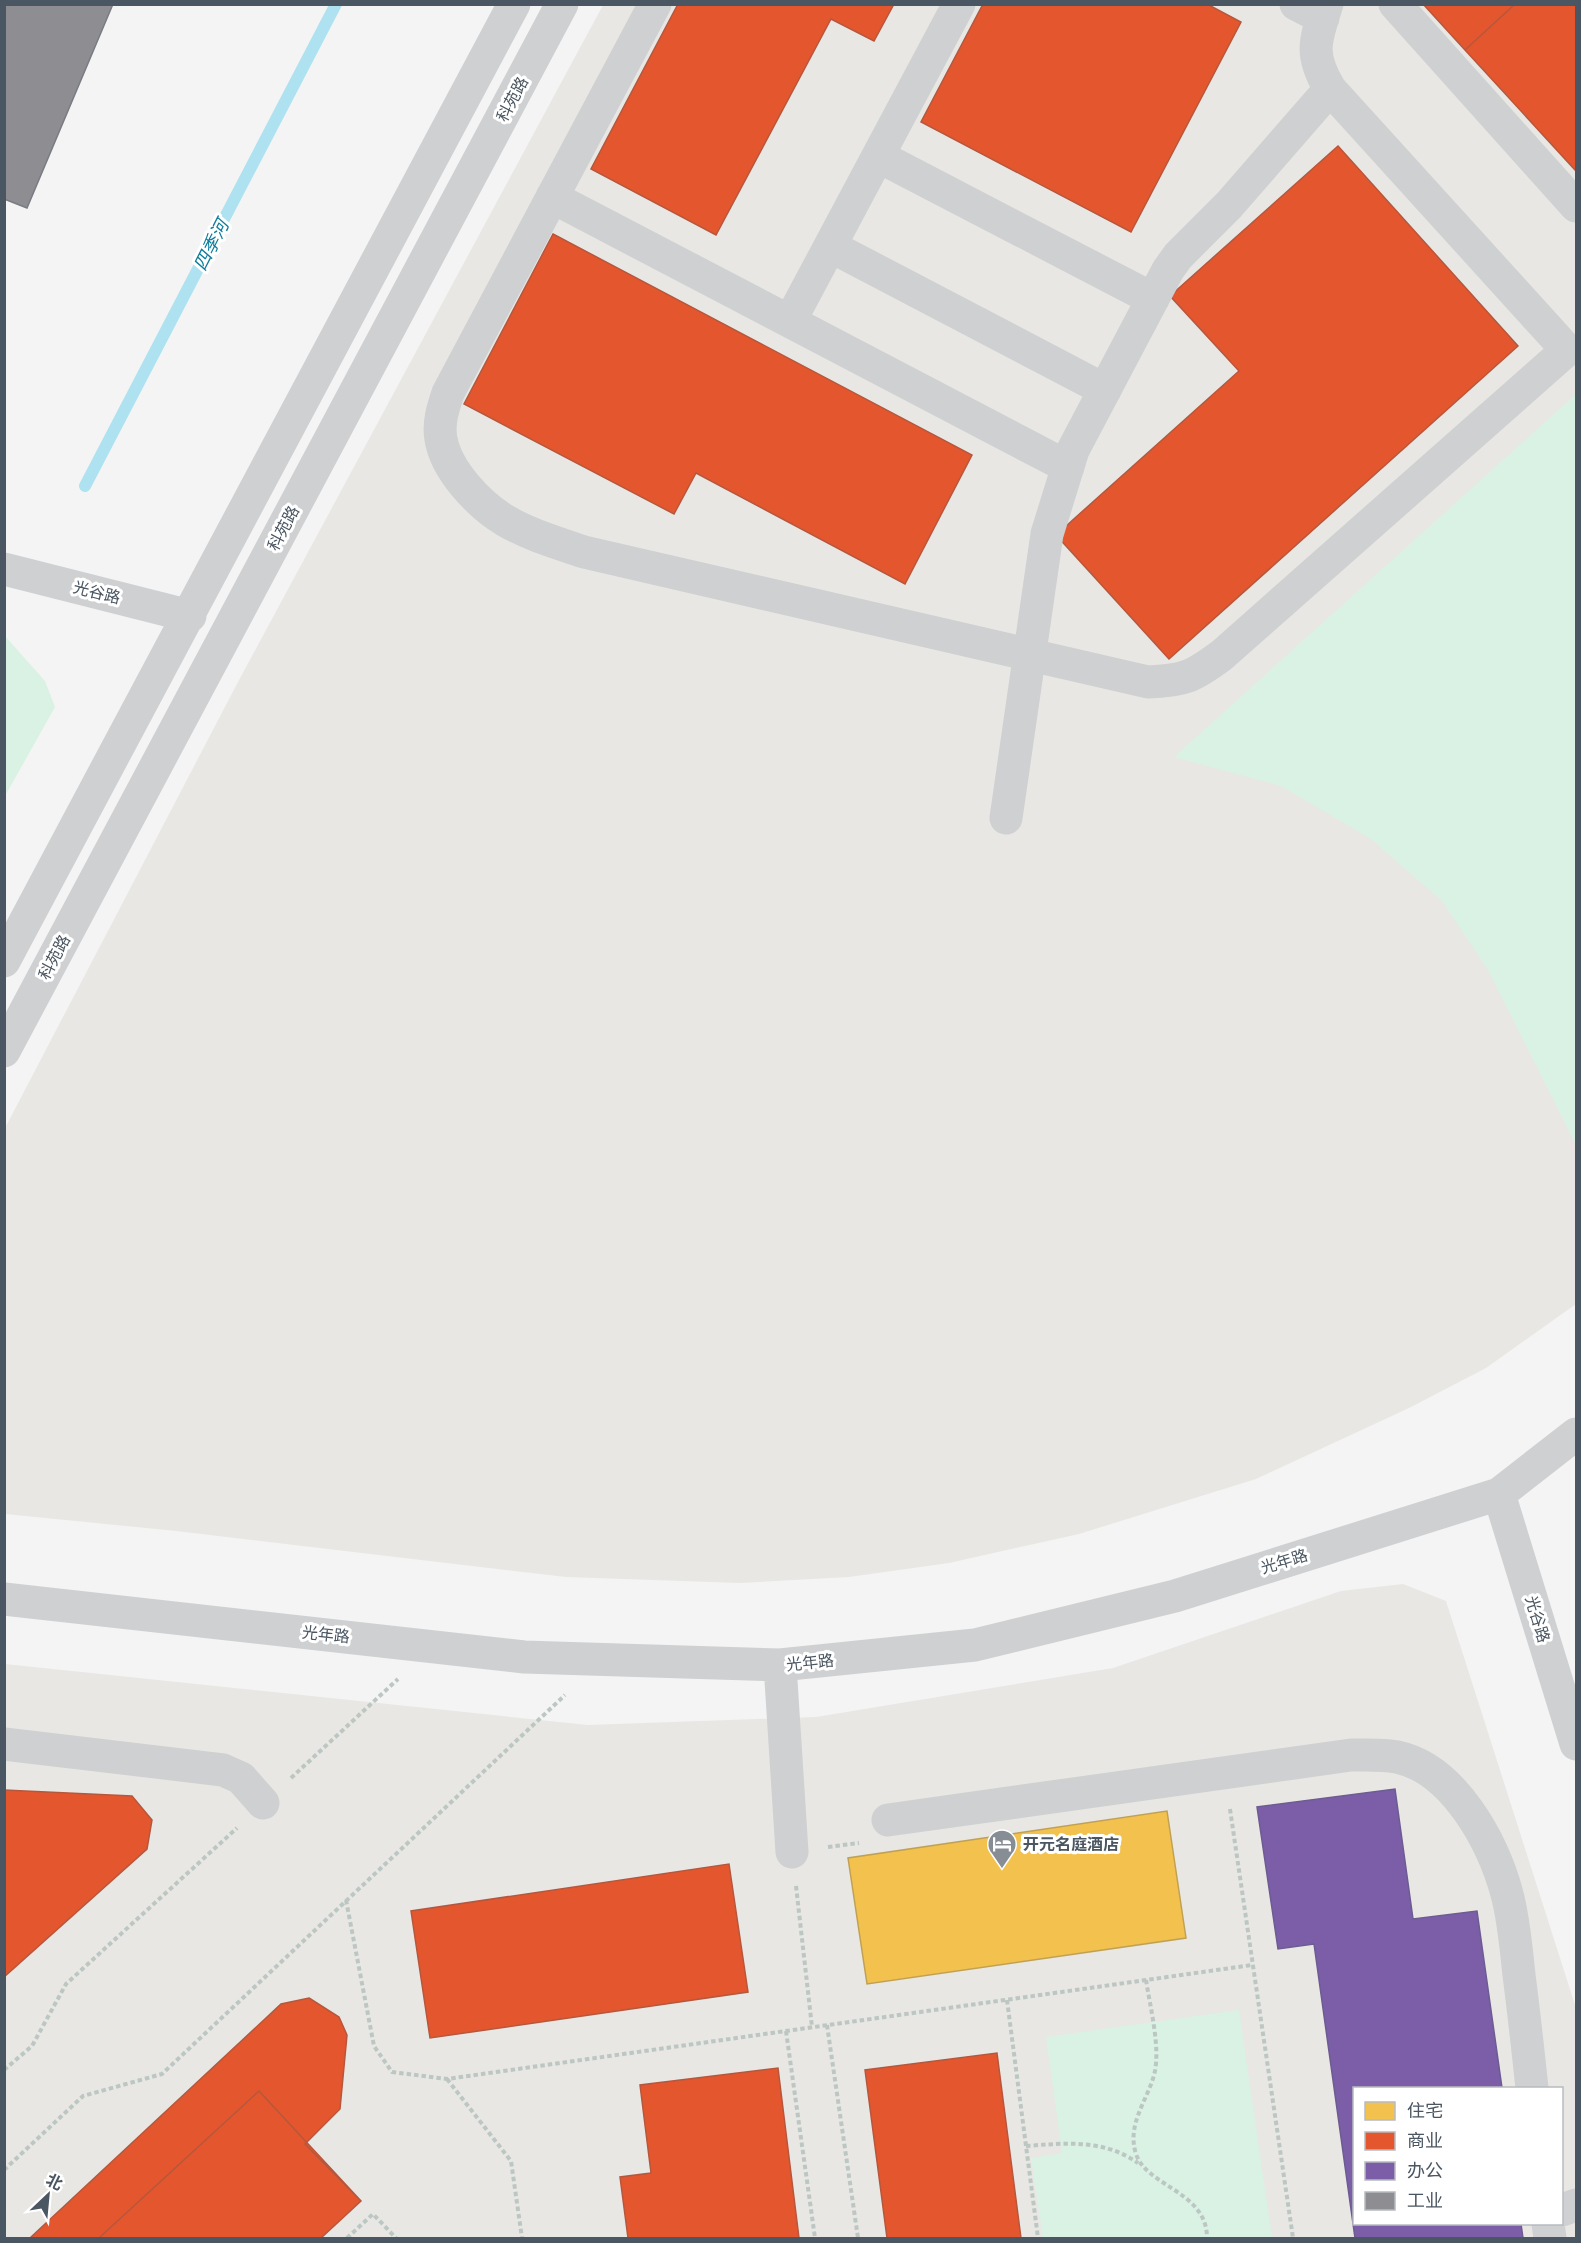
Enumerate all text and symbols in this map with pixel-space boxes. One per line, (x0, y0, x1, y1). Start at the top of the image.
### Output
street label: 科苑路 (492, 73, 532, 125)
water label: 四季河 (188, 213, 235, 274)
street label: 科苑路 (263, 502, 303, 554)
street label: 光谷路 (71, 576, 123, 608)
street label: 科苑路 (34, 931, 74, 983)
street label: 光年路 (1258, 1544, 1310, 1578)
street label: 光谷路 (1521, 1593, 1555, 1645)
street label: 光年路 (301, 1622, 351, 1646)
street label: 光年路 (785, 1650, 835, 1674)
hotel icon: 开元名庭酒店 (986, 1828, 1018, 1870)
place label: 开元名庭酒店 (1023, 1834, 1119, 1854)
legend (1353, 2087, 1563, 2225)
text: 住宅 (1407, 2099, 1443, 2122)
text: 商业 (1407, 2129, 1443, 2152)
text: 办公 (1407, 2159, 1443, 2182)
north arrow (18, 2165, 78, 2225)
text: 北 (43, 2169, 66, 2194)
text: 工业 (1407, 2189, 1443, 2212)

